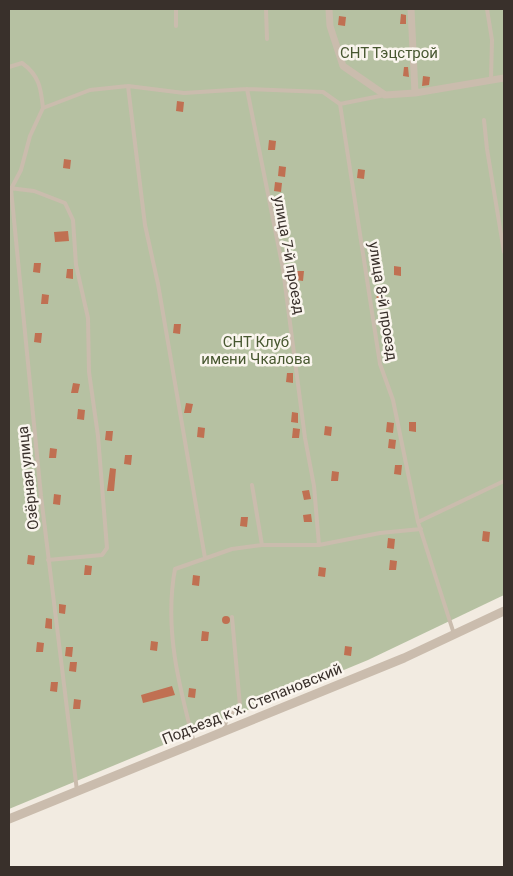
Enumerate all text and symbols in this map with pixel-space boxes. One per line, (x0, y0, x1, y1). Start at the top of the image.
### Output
park label: СНТ Тэцстрой (340, 44, 438, 62)
street label: улица 7-й проезд (270, 194, 308, 316)
street label: улица 8-й проезд (365, 240, 401, 362)
park label: СНТ Клуб имени Чкалова (201, 333, 311, 368)
street label: Озёрная улица (14, 425, 42, 531)
street label: Подъезд к х. Степановский (159, 660, 345, 748)

